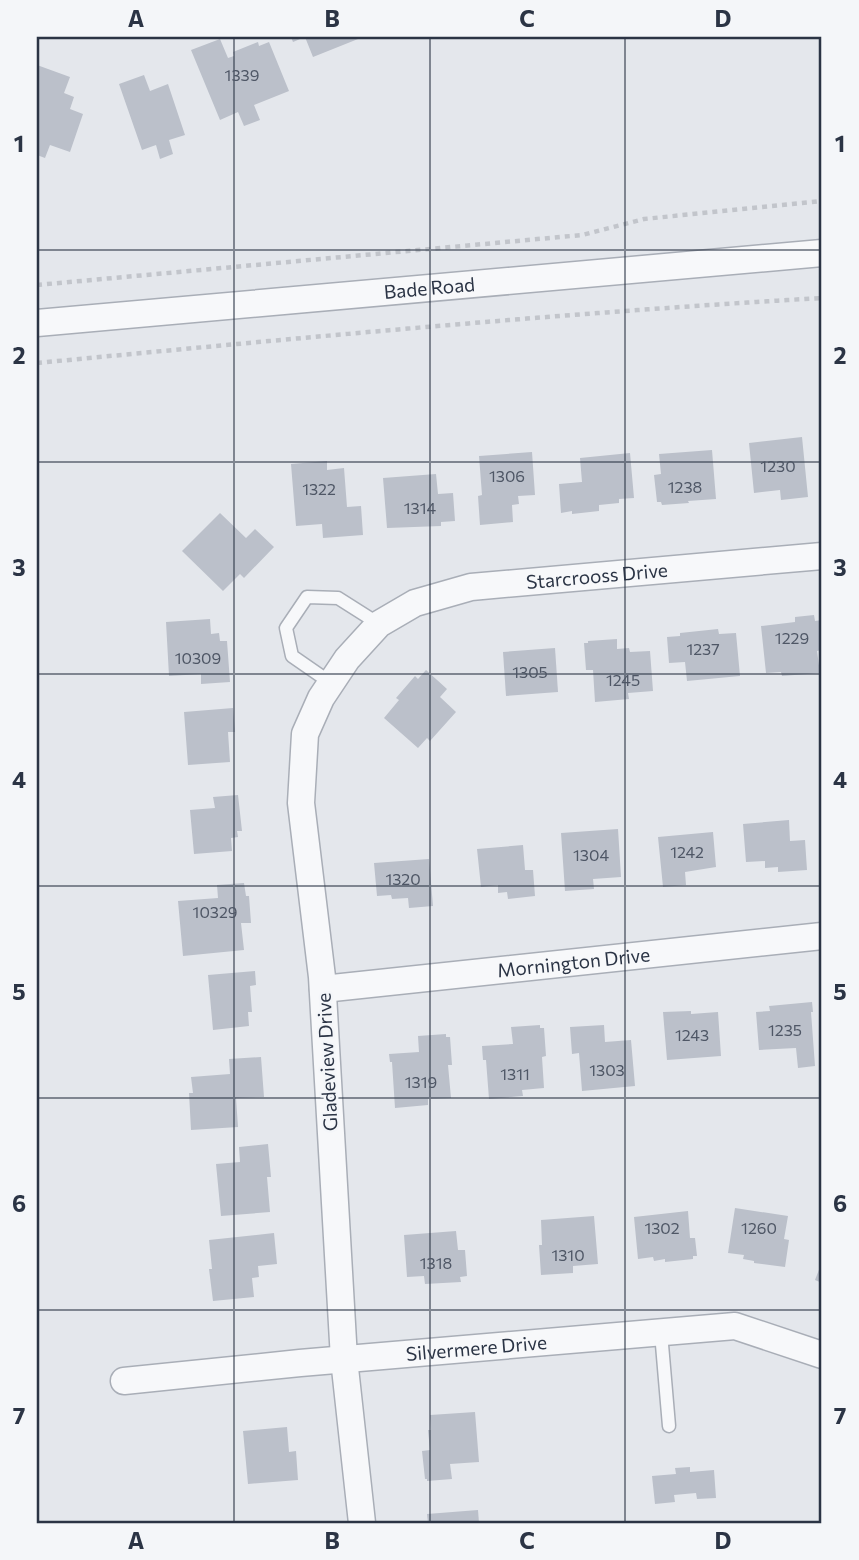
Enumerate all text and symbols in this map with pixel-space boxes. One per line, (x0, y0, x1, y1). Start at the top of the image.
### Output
text: A (128, 4, 145, 32)
text: B (324, 4, 340, 32)
text: C (519, 4, 535, 32)
text: D (715, 4, 732, 32)
house number: 1339 (225, 65, 259, 84)
text: 1 (14, 129, 24, 157)
text: 1 (835, 129, 845, 157)
street label: Bade Road (383, 272, 476, 303)
text: 2 (12, 341, 26, 369)
text: 2 (833, 341, 847, 369)
house number: 1230 (760, 456, 796, 475)
house number: 1306 (489, 466, 525, 485)
house number: 1238 (668, 477, 702, 496)
house number: 1322 (302, 479, 336, 498)
house number: 1314 (404, 498, 437, 517)
text: 3 (12, 553, 26, 581)
text: 3 (833, 553, 847, 581)
street label: Starcrooss Drive (525, 558, 669, 593)
house number: 1229 (775, 628, 809, 647)
house number: 1237 (686, 639, 720, 658)
house number: 10309 (175, 648, 221, 667)
house number: 1305 (512, 662, 548, 681)
house number: 1245 (606, 670, 640, 689)
text: 4 (12, 765, 26, 793)
text: 4 (833, 765, 847, 793)
house number: 1242 (670, 842, 704, 861)
house number: 1304 (573, 845, 609, 864)
house number: 1320 (385, 869, 421, 888)
house number: 10329 (193, 902, 237, 921)
street label: Mornington Drive (496, 942, 651, 981)
text: 5 (12, 977, 26, 1005)
text: 5 (833, 977, 847, 1005)
street label: Gladeview Drive (311, 992, 342, 1132)
house number: 1235 (768, 1020, 802, 1039)
house number: 1243 (675, 1025, 709, 1044)
house number: 1303 (589, 1060, 625, 1079)
house number: 1311 (500, 1064, 530, 1083)
house number: 1319 (405, 1072, 437, 1091)
text: 6 (12, 1189, 26, 1217)
text: 6 (833, 1189, 847, 1217)
house number: 1302 (644, 1218, 680, 1237)
house number: 1260 (741, 1218, 777, 1237)
house number: 1310 (551, 1245, 585, 1264)
house number: 1318 (420, 1253, 452, 1272)
street label: Silvermere Drive (405, 1330, 548, 1365)
text: 7 (13, 1401, 25, 1429)
text: 7 (834, 1401, 846, 1429)
text: A (128, 1526, 145, 1554)
text: B (324, 1526, 340, 1554)
text: C (519, 1526, 535, 1554)
text: D (715, 1526, 732, 1554)

